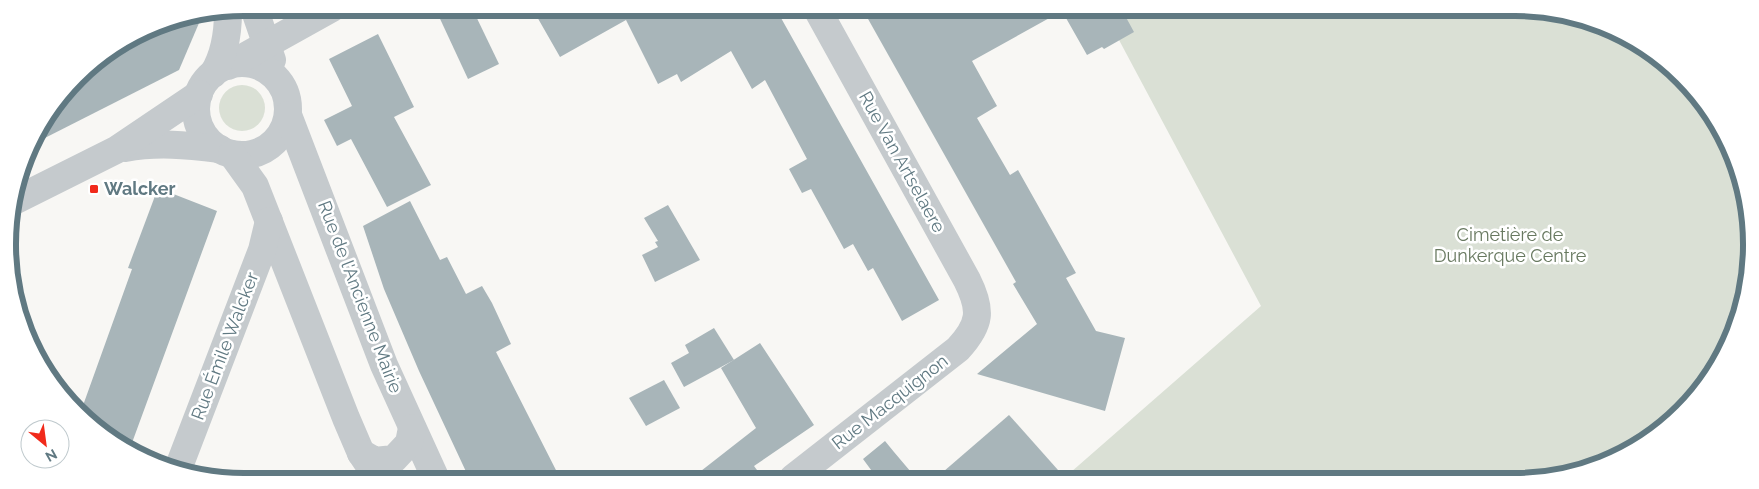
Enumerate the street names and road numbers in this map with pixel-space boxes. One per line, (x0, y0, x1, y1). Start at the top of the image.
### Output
street label: Rue Van Artselaere (855, 88, 950, 236)
street label: Rue de l'Ancienne Mairie (314, 198, 407, 396)
street label: Rue Émile Walcker (186, 268, 263, 423)
street label: Rue Macquignon (828, 350, 952, 453)

